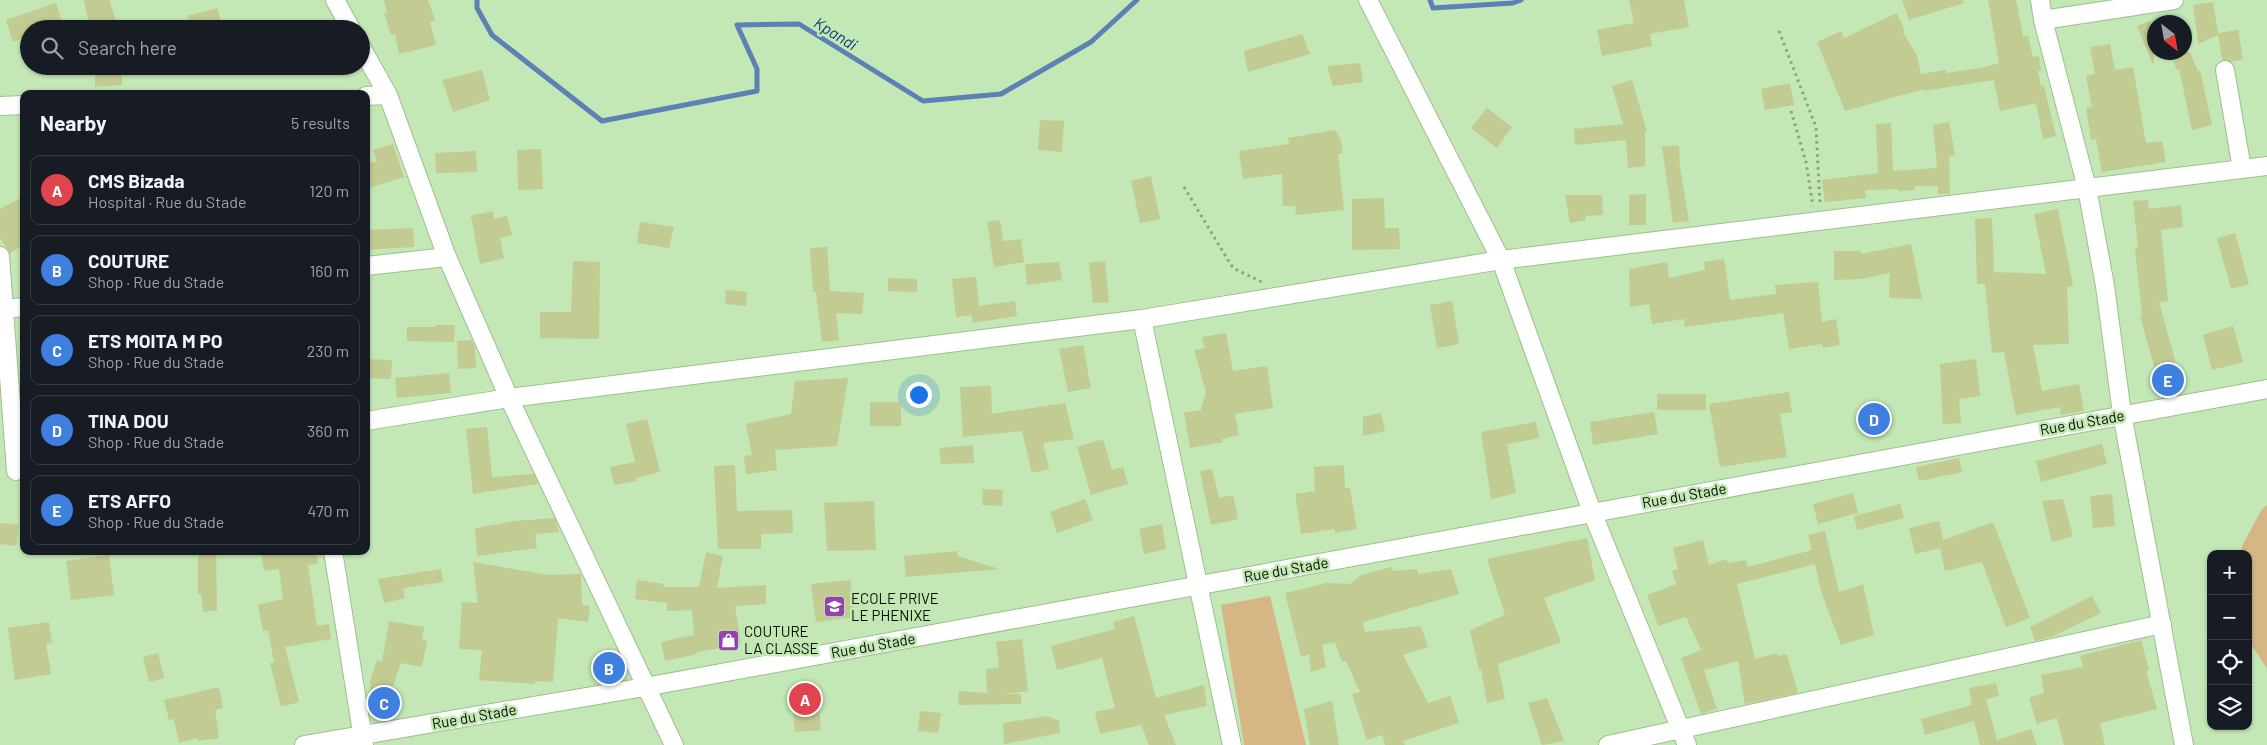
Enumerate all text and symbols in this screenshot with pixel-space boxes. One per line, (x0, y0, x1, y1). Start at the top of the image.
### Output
water label: Kpandi (811, 12, 861, 54)
north arrow (2147, 15, 2192, 60)
search box (20, 20, 370, 75)
icon: search (38, 34, 66, 62)
text: Search here (78, 36, 177, 59)
text: Nearby (40, 110, 106, 135)
text: 5 results (291, 113, 350, 132)
text: CMS Bizada (88, 169, 184, 192)
text: A (52, 181, 62, 200)
text: 120 m (309, 181, 349, 200)
text: Hospital · Rue du Stade (88, 192, 246, 211)
text: COUTURE (88, 249, 169, 272)
text: B (52, 261, 62, 280)
text: 160 m (310, 261, 349, 280)
text: Shop · Rue du Stade (88, 272, 224, 291)
text: ETS MOITA M PO (88, 329, 223, 352)
text: C (52, 341, 62, 360)
text: 230 m (307, 341, 349, 360)
text: Shop · Rue du Stade (88, 352, 224, 371)
pin: E (2152, 361, 2184, 399)
your location (906, 382, 932, 408)
pin: D (1858, 400, 1890, 438)
street label: Rue du Stade (2038, 406, 2126, 438)
text: TINA DOU (88, 409, 169, 432)
text: D (52, 421, 62, 440)
text: 360 m (307, 421, 349, 440)
text: Shop · Rue du Stade (88, 432, 224, 451)
street label: Rue du Stade (1640, 479, 1728, 511)
text: ETS AFFO (88, 489, 171, 512)
text: E (52, 501, 62, 520)
text: 470 m (308, 501, 349, 520)
text: Shop · Rue du Stade (88, 512, 224, 531)
map controls (2207, 550, 2252, 730)
button: + (2207, 550, 2252, 595)
street label: Rue du Stade (1242, 553, 1330, 585)
place label: ECOLE PRIVE LE PHENIXE (851, 589, 939, 624)
school or university icon: ECOLE PRIVE LE PHENIXE (823, 595, 847, 619)
button: − (2207, 595, 2252, 640)
place label: COUTURE LA CLASSE (744, 622, 819, 657)
shop icon: COUTURE LA CLASSE (716, 628, 740, 652)
street label: Rue du Stade (829, 629, 917, 661)
button: locate (2207, 640, 2252, 685)
pin: B (593, 649, 625, 687)
pin: A (789, 680, 821, 718)
pin: C (368, 684, 400, 722)
button: layers (2207, 685, 2252, 730)
street label: Rue du Stade (430, 700, 518, 732)

